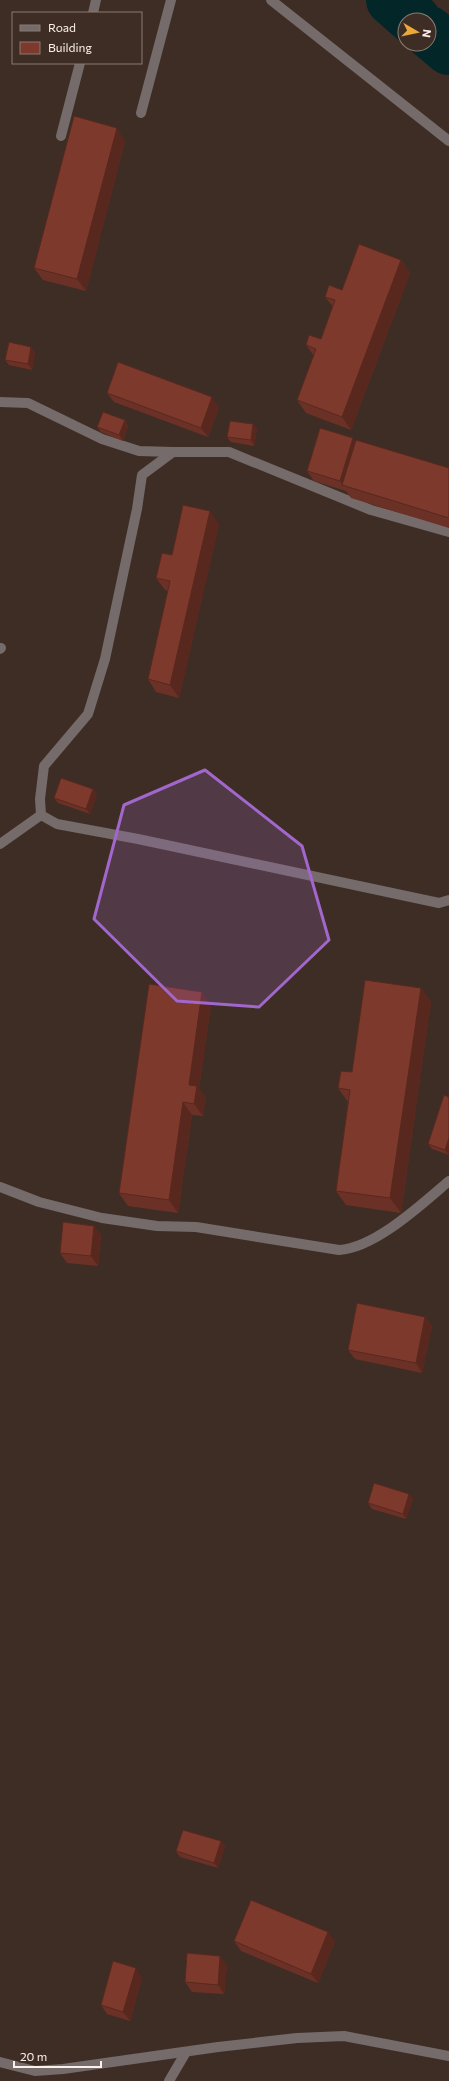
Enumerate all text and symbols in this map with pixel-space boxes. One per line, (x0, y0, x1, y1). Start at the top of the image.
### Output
legend (12, 12, 142, 64)
north arrow (397, 12, 437, 52)
text: Road (48, 20, 76, 34)
text: N (420, 29, 434, 39)
text: Building (48, 40, 92, 54)
scale bar (14, 2043, 101, 2069)
text: 20 m (20, 2049, 47, 2063)

